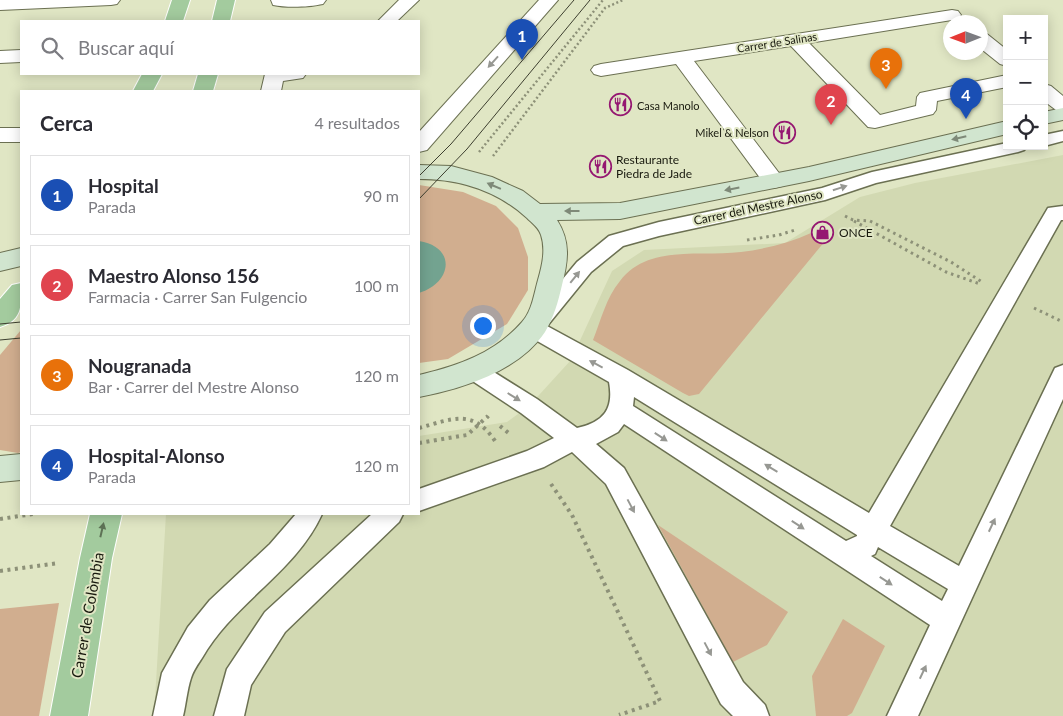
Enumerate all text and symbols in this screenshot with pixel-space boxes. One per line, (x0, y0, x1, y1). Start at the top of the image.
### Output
north arrow (943, 15, 988, 60)
map controls (1003, 15, 1048, 150)
button: + (1003, 15, 1048, 60)
pin: 1 (506, 19, 538, 60)
search box (20, 20, 420, 75)
street label: Carrer de Salinas (736, 29, 818, 55)
icon: search (38, 34, 66, 62)
text: Buscar aquí (78, 36, 174, 59)
pin: 3 (870, 48, 902, 89)
one-way arrow (487, 56, 499, 68)
button: − (1003, 60, 1048, 105)
pin: 4 (950, 78, 982, 119)
pin: 2 (815, 84, 847, 125)
restaurant icon: Casa Manolo (609, 93, 633, 117)
place label: Casa Manolo (637, 99, 700, 112)
button: locate (1003, 105, 1048, 150)
text: Cerca (40, 110, 93, 135)
text: 4 resultados (314, 113, 400, 132)
restaurant icon: Mikel & Nelson (773, 120, 797, 144)
place label: Mikel & Nelson (695, 126, 769, 139)
one-way arrow (952, 134, 967, 142)
place label: Restaurante Piedra de Jade (616, 152, 692, 181)
restaurant icon: Restaurante Piedra de Jade (588, 154, 612, 178)
text: Hospital (88, 174, 159, 197)
one-way arrow (486, 182, 501, 190)
one-way arrow (833, 184, 848, 192)
one-way arrow (725, 185, 740, 193)
text: 1 (52, 186, 62, 205)
text: 90 m (363, 186, 399, 205)
street label: Carrer del Mestre Alonso (692, 186, 824, 228)
text: Parada (88, 197, 136, 216)
one-way arrow (564, 208, 580, 216)
shop icon: ONCE (811, 220, 835, 244)
place label: ONCE (839, 225, 873, 240)
text: Maestro Alonso 156 (88, 264, 259, 287)
one-way arrow (570, 271, 581, 284)
text: 2 (52, 276, 62, 295)
text: 100 m (354, 276, 399, 295)
text: Farmacia · Carrer San Fulgencio (88, 287, 307, 306)
your location (470, 313, 496, 339)
text: Nougranada (88, 354, 191, 377)
one-way arrow (589, 360, 603, 368)
text: 3 (52, 366, 62, 385)
text: 120 m (354, 366, 399, 385)
text: Bar · Carrer del Mestre Alonso (88, 377, 299, 396)
one-way arrow (507, 393, 520, 402)
one-way arrow (655, 432, 668, 442)
text: Hospital-Alonso (88, 444, 225, 467)
text: 4 (52, 456, 62, 475)
text: 120 m (354, 456, 399, 475)
one-way arrow (764, 463, 777, 472)
text: Parada (88, 467, 136, 486)
one-way arrow (627, 499, 635, 513)
one-way arrow (989, 518, 997, 532)
one-way arrow (791, 521, 805, 530)
one-way arrow (98, 523, 106, 538)
street label: Carrer de Colòmbia (67, 551, 107, 679)
one-way arrow (879, 576, 892, 586)
one-way arrow (704, 642, 712, 656)
one-way arrow (919, 665, 927, 679)

